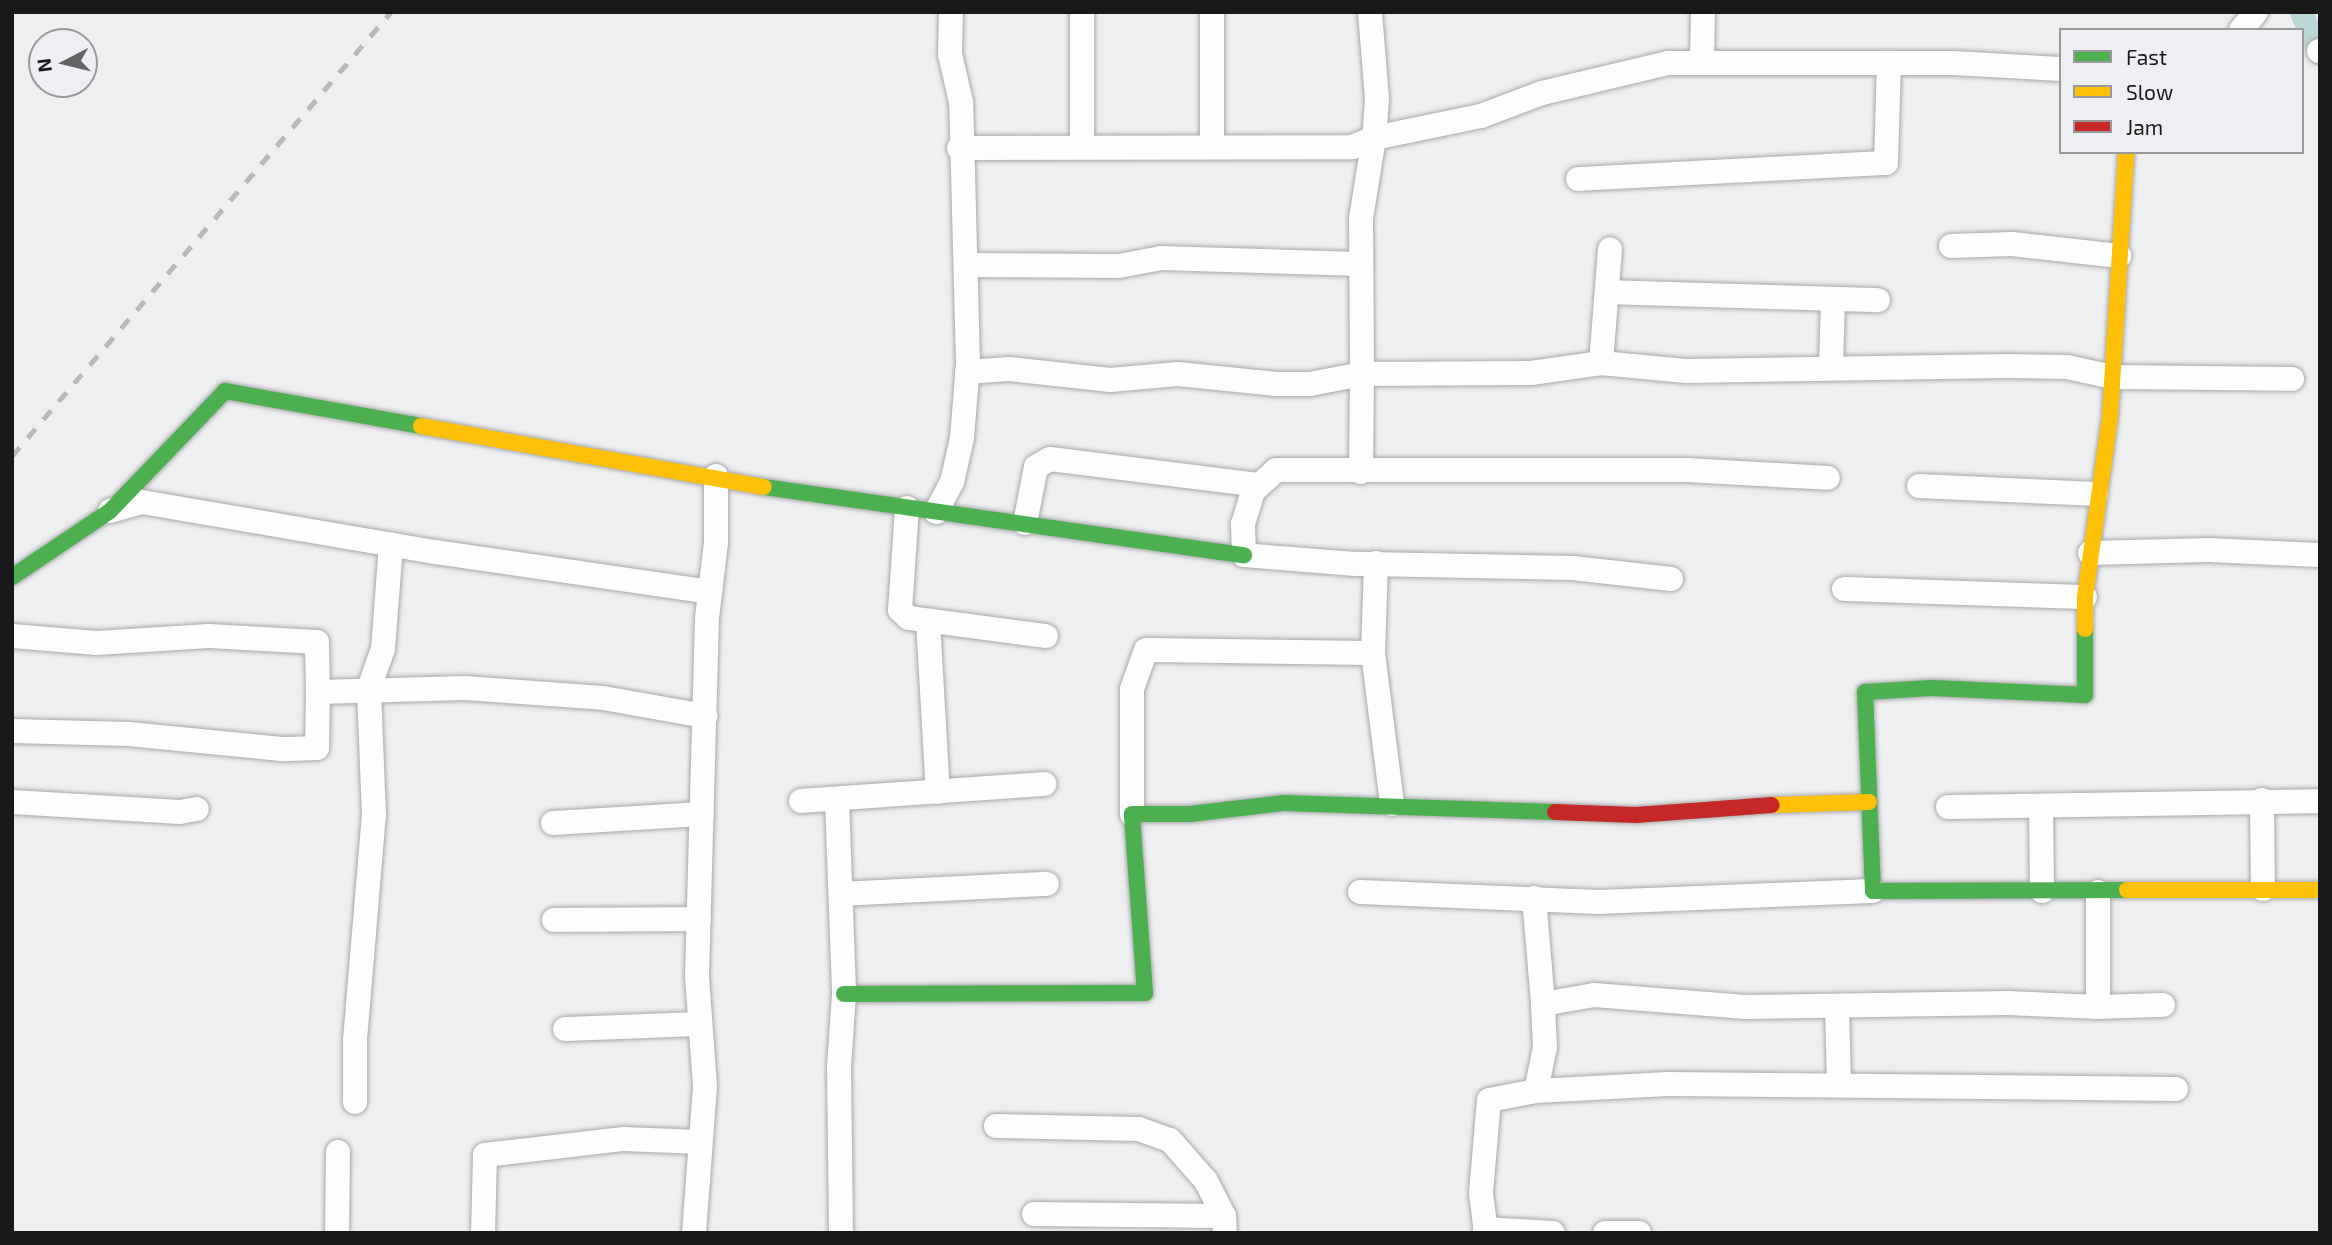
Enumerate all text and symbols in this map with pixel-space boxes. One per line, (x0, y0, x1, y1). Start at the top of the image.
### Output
north arrow (28, 28, 98, 98)
legend (2059, 28, 2304, 154)
text: Fast (2126, 44, 2167, 69)
text: N (31, 57, 56, 74)
text: Slow (2126, 79, 2173, 104)
text: Jam (2126, 114, 2163, 139)

